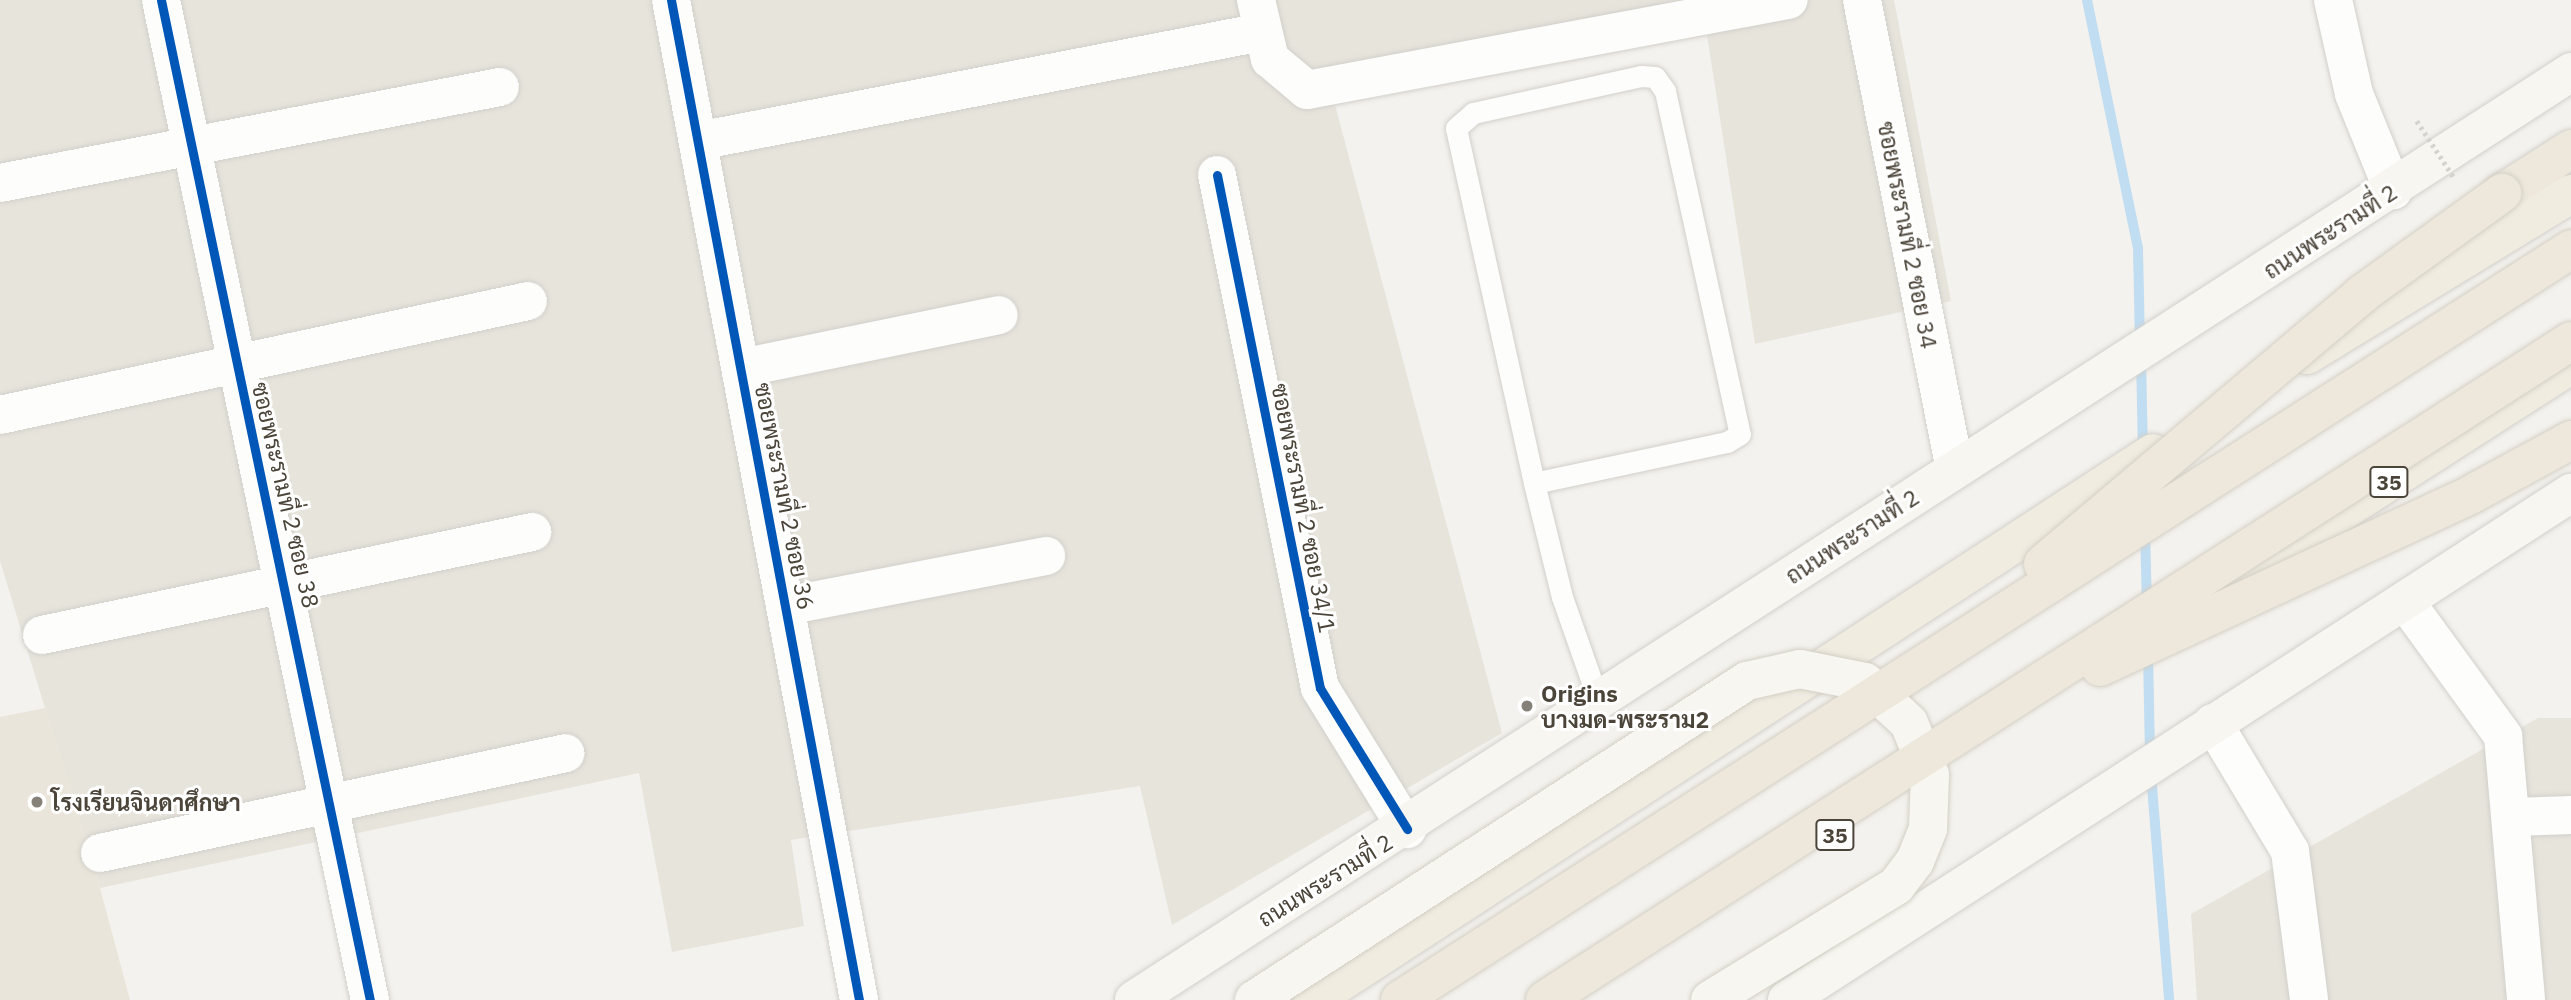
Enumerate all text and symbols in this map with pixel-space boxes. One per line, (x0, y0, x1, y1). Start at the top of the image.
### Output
street label: ซอยพระรามที่ 2 ซอย 34 (1872, 119, 1944, 351)
street label: ถนนพระรามที่ 2 (2258, 178, 2402, 284)
street label: ซอยพระรามที่ 2 ซอย 38 (247, 379, 325, 611)
street label: ซอยพระรามที่ 2 ซอย 36 (749, 380, 821, 612)
street label: ซอยพระรามที่ 2 ซอย 34/1 (1266, 381, 1342, 635)
road number: 35 (2368, 464, 2410, 500)
street label: ถนนพระรามที่ 2 (1780, 483, 1924, 589)
place label: Origins บางมด-พระราม2 (1541, 679, 1709, 733)
marker: Origins บางมด-พระราม2 (1519, 698, 1535, 714)
place label: โรงเรียนจินดาศึกษา (51, 788, 241, 816)
marker: โรงเรียนจินดาศึกษา (29, 794, 45, 810)
road number: 35 (1814, 818, 1856, 852)
street label: ถนนพระรามที่ 2 (1253, 828, 1397, 932)

